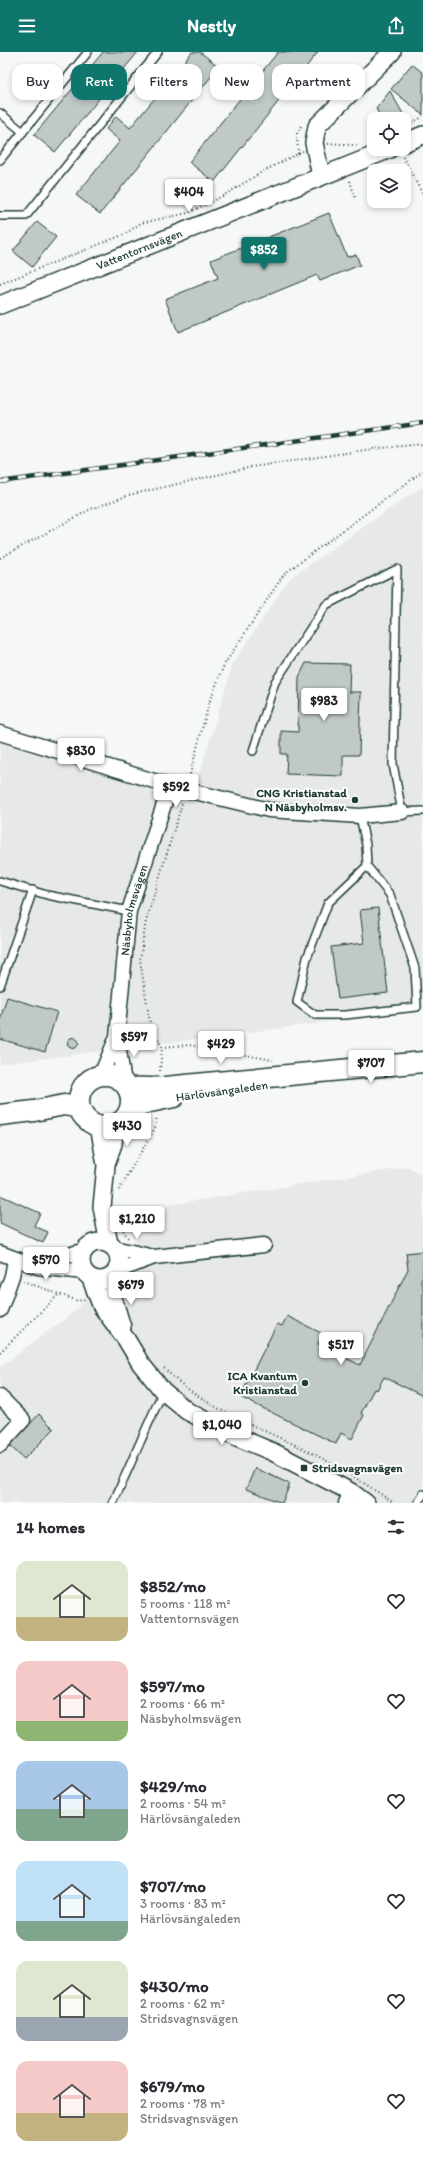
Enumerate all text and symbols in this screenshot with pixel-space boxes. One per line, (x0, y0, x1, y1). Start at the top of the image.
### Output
icon: menu (16, 15, 38, 37)
text: Nestly (187, 15, 236, 37)
icon: share (385, 15, 407, 37)
chip: Buy (12, 64, 63, 100)
chip: Rent (71, 64, 127, 100)
chip: Filters (135, 64, 202, 100)
chip: New (210, 64, 264, 100)
chip: Apartment (272, 64, 365, 100)
map controls (367, 112, 411, 208)
button: locate (367, 112, 411, 156)
button: layers (367, 164, 411, 208)
pin: $404 (165, 179, 213, 213)
text: $404 (174, 184, 204, 199)
street label: Vattentornsvägen (94, 226, 185, 273)
pin: $852 (240, 237, 288, 271)
text: $852 (250, 242, 278, 257)
pin: $983 (300, 688, 348, 722)
text: $983 (310, 693, 338, 708)
pin: $830 (57, 738, 105, 772)
text: $830 (67, 743, 95, 758)
pin: $592 (152, 774, 200, 808)
text: $592 (162, 779, 190, 794)
place label: CNG Kristianstad N Näsbyholmsv. (256, 786, 347, 815)
marker: CNG Kristianstad N Näsbyholmsv. (350, 795, 360, 805)
street label: Näsbyholmsvägen (118, 862, 151, 956)
pin: $597 (110, 1024, 158, 1058)
text: $597 (121, 1029, 147, 1044)
pin: $429 (197, 1031, 245, 1065)
text: $429 (207, 1036, 235, 1051)
pin: $707 (347, 1050, 395, 1084)
text: $707 (357, 1055, 385, 1070)
street label: Härlövsängaleden (175, 1078, 269, 1104)
pin: $430 (103, 1113, 151, 1147)
text: $430 (112, 1118, 142, 1133)
pin: $1,210 (104, 1206, 170, 1240)
text: $1,210 (119, 1211, 155, 1226)
pin: $570 (22, 1247, 70, 1281)
text: $570 (32, 1252, 60, 1267)
pin: $679 (107, 1272, 155, 1306)
text: $679 (118, 1277, 144, 1292)
pin: $517 (317, 1332, 365, 1366)
text: $517 (328, 1337, 354, 1352)
place label: ICA Kvantum Kristianstad (228, 1369, 298, 1397)
marker: ICA Kvantum Kristianstad (300, 1378, 310, 1388)
pin: $1,040 (189, 1412, 255, 1446)
text: $1,040 (202, 1417, 242, 1432)
place label: Stridsvagnsvägen (312, 1461, 403, 1476)
marker: Stridsvagnsvägen (299, 1463, 309, 1473)
icon: filters (385, 1516, 407, 1538)
text: 14 homes (16, 1517, 85, 1537)
text: $852/mo (140, 1576, 206, 1596)
icon: home (48, 1577, 96, 1625)
icon: heart (385, 1590, 407, 1612)
text: 5 rooms · 118 m² (140, 1596, 231, 1611)
text: Vattentornsvägen (140, 1611, 239, 1626)
text: $597/mo (140, 1676, 205, 1696)
icon: home (48, 1677, 96, 1725)
icon: heart (385, 1690, 407, 1712)
text: 2 rooms · 66 m² (140, 1696, 225, 1711)
text: Näsbyholmsvägen (140, 1711, 241, 1726)
text: $429/mo (140, 1776, 207, 1796)
icon: home (48, 1777, 96, 1825)
icon: heart (385, 1790, 407, 1812)
text: 2 rooms · 54 m² (140, 1796, 226, 1811)
text: Härlövsängaleden (140, 1811, 241, 1826)
text: $707/mo (140, 1876, 206, 1896)
icon: home (48, 1877, 96, 1925)
icon: heart (385, 1890, 407, 1912)
text: 3 rooms · 83 m² (140, 1896, 226, 1911)
text: Härlövsängaleden (140, 1911, 241, 1926)
text: $430/mo (140, 1976, 209, 1996)
icon: home (48, 1977, 96, 2025)
icon: heart (385, 1990, 407, 2012)
text: 2 rooms · 62 m² (140, 1996, 225, 2011)
text: Stridsvagnsvägen (140, 2011, 238, 2026)
text: $679/mo (140, 2076, 205, 2096)
icon: home (48, 2077, 96, 2125)
icon: heart (385, 2090, 407, 2112)
text: 2 rooms · 78 m² (140, 2096, 225, 2111)
text: Stridsvagnsvägen (140, 2111, 238, 2126)

